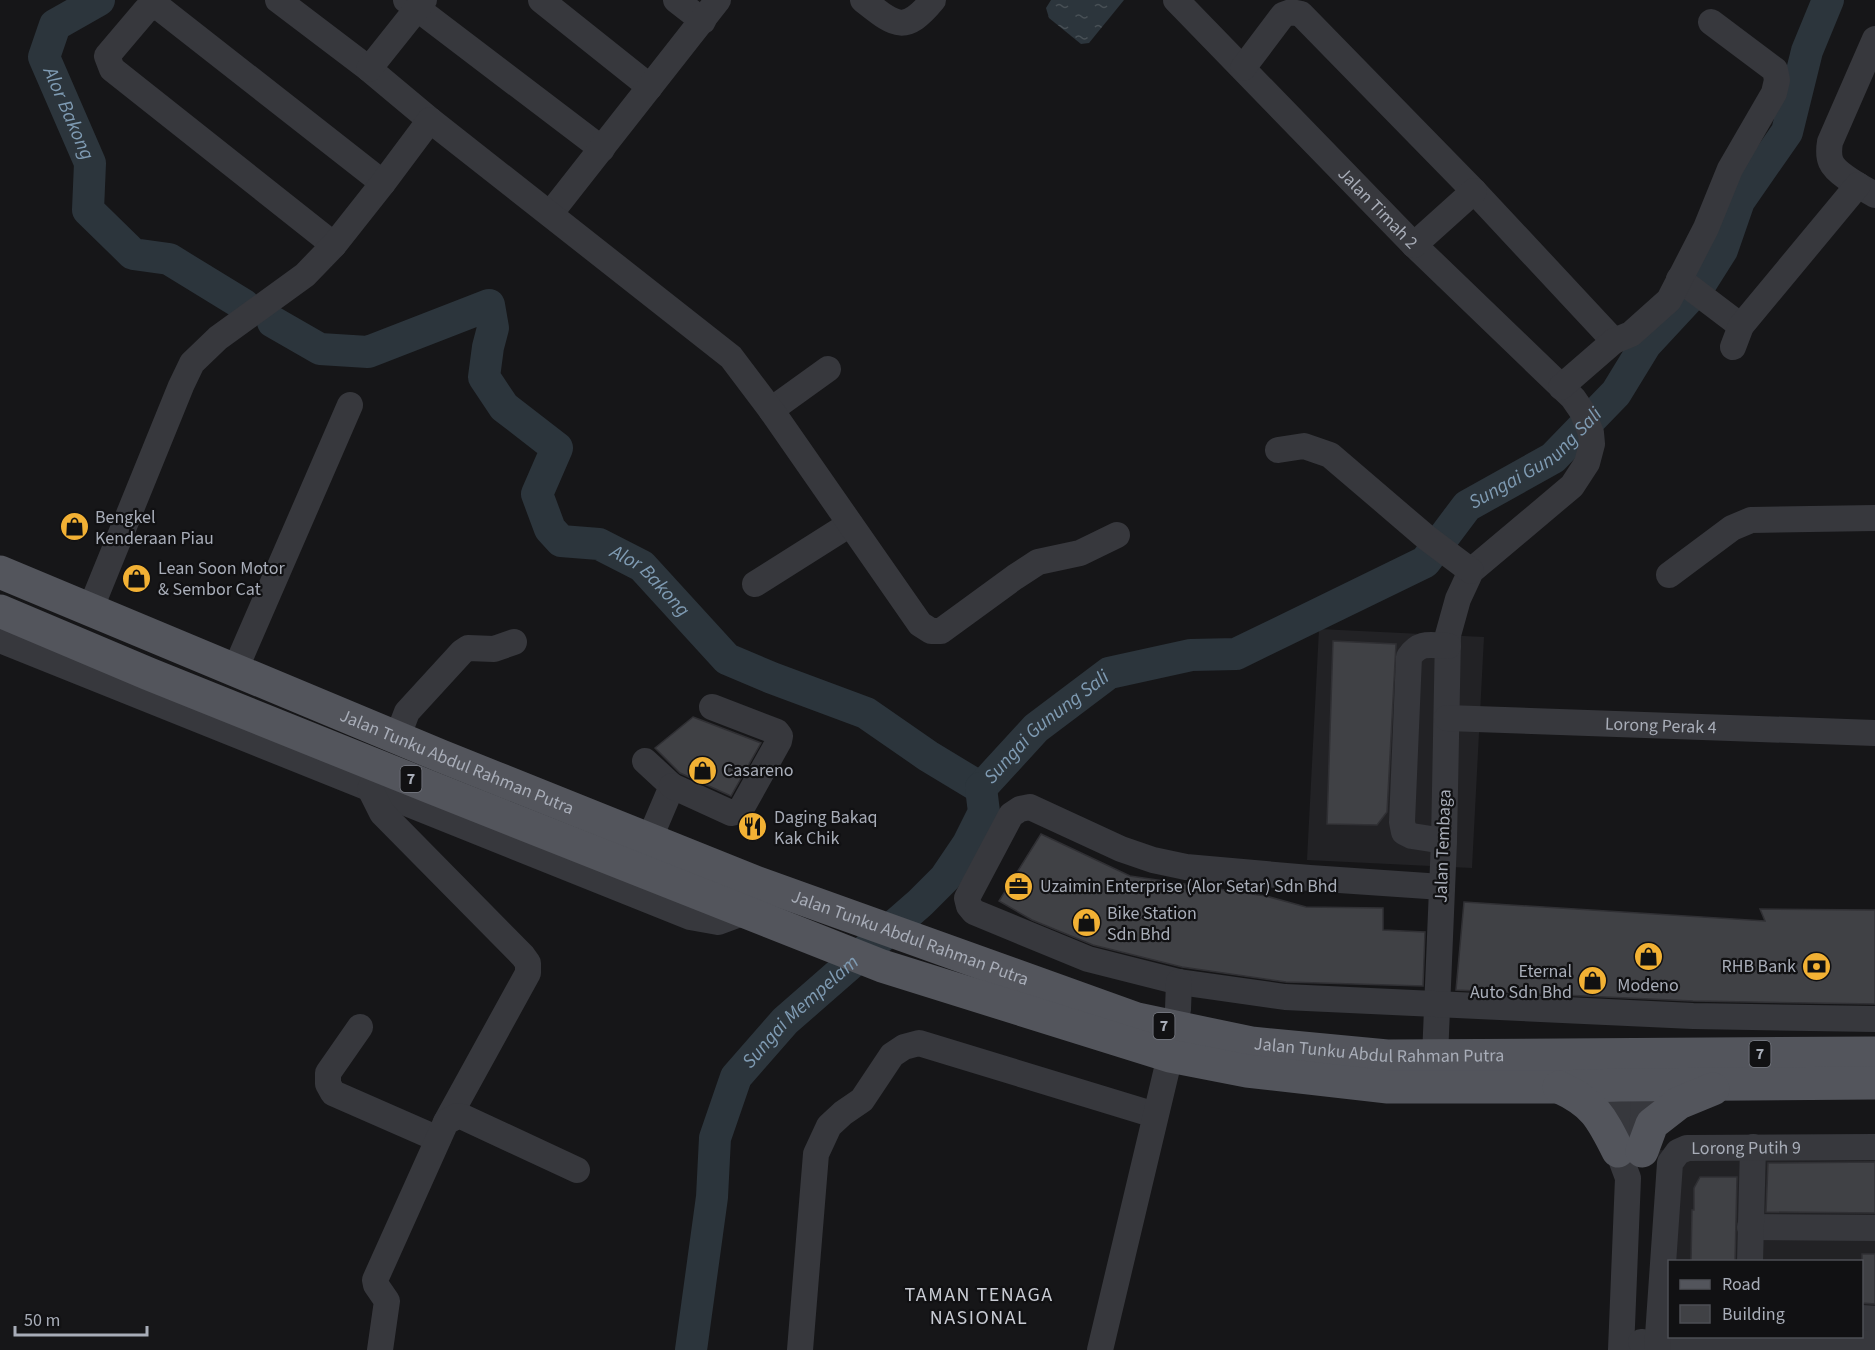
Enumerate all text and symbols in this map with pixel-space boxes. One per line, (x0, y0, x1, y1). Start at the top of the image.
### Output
water label: Alor Bakong (35, 61, 101, 164)
street label: Jalan Timah 2 (1332, 162, 1424, 255)
water label: Sungai Gunung Sali (1464, 401, 1609, 516)
place label: Bengkel Kenderaan Piau (95, 505, 214, 551)
shop icon: Bengkel Kenderaan Piau (58, 511, 90, 543)
water label: Alor Bakong (603, 537, 696, 623)
place label: Lean Soon Motor & Sembor Cat (158, 556, 285, 602)
shop icon: Lean Soon Motor & Sembor Cat (121, 562, 153, 594)
water label: Sungai Gunung Sali (977, 663, 1115, 790)
street label: Jalan Tunku Abdul Rahman Putra (336, 703, 578, 821)
street label: Lorong Perak 4 (1605, 711, 1717, 740)
shop icon: Casareno (686, 754, 718, 786)
place label: Casareno (723, 758, 794, 783)
road number: 7 (400, 766, 422, 792)
street label: Jalan Tembaga (1429, 789, 1457, 903)
place label: Daging Bakaq Kak Chik (774, 805, 878, 851)
restaurant icon: Daging Bakaq Kak Chik (737, 811, 769, 843)
office icon: Uzaimin Enterprise (Alor Setar) Sdn Bhd (1003, 870, 1035, 902)
place label: Uzaimin Enterprise (Alor Setar) Sdn Bhd (1040, 874, 1338, 899)
street label: Jalan Tunku Abdul Rahman Putra (788, 883, 1032, 992)
place label: Bike Station Sdn Bhd (1107, 901, 1197, 947)
shop icon: Bike Station Sdn Bhd (1070, 907, 1102, 939)
shop icon: Modeno (1632, 940, 1664, 972)
water label: Sungai Mempelam (736, 949, 865, 1075)
bank icon: RHB Bank (1801, 950, 1833, 982)
place label: RHB Bank (1721, 954, 1796, 979)
place label: Eternal Auto Sdn Bhd (1470, 959, 1572, 1005)
shop icon: Eternal Auto Sdn Bhd (1577, 965, 1609, 997)
place label: Modeno (1617, 973, 1679, 998)
road number: 7 (1154, 1013, 1174, 1039)
street label: Jalan Tunku Abdul Rahman Putra (1253, 1031, 1504, 1069)
road number: 7 (1750, 1041, 1770, 1067)
street label: Lorong Putih 9 (1691, 1135, 1801, 1160)
legend (1668, 1260, 1863, 1338)
text: Road (1722, 1272, 1761, 1297)
district label: TAMAN TENAGA NASIONAL (904, 1281, 1054, 1332)
scale bar (15, 1299, 147, 1337)
text: Building (1722, 1302, 1785, 1327)
text: 50 m (24, 1308, 60, 1333)

